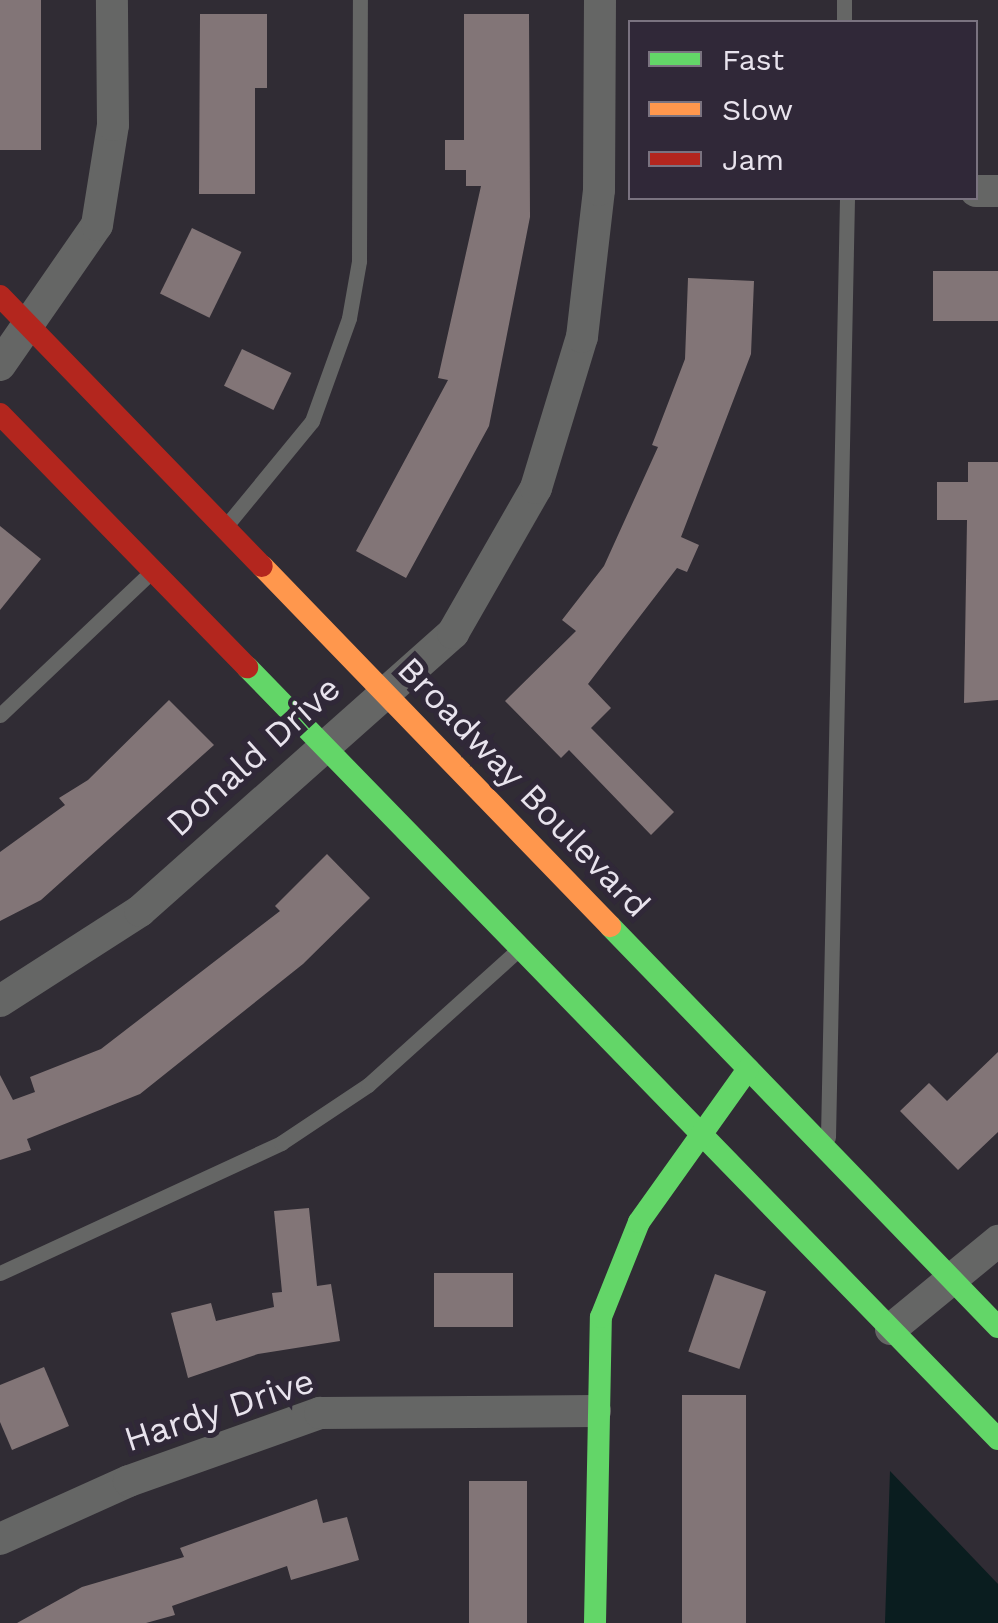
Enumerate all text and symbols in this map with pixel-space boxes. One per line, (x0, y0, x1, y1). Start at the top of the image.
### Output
legend (628, 20, 978, 200)
text: Fast (722, 42, 784, 77)
text: Slow (722, 92, 793, 127)
text: Jam (722, 142, 784, 177)
street label: Broadway Boulevard (389, 648, 659, 926)
street label: Donald Drive (157, 667, 349, 845)
street label: Hardy Drive (118, 1359, 320, 1461)

